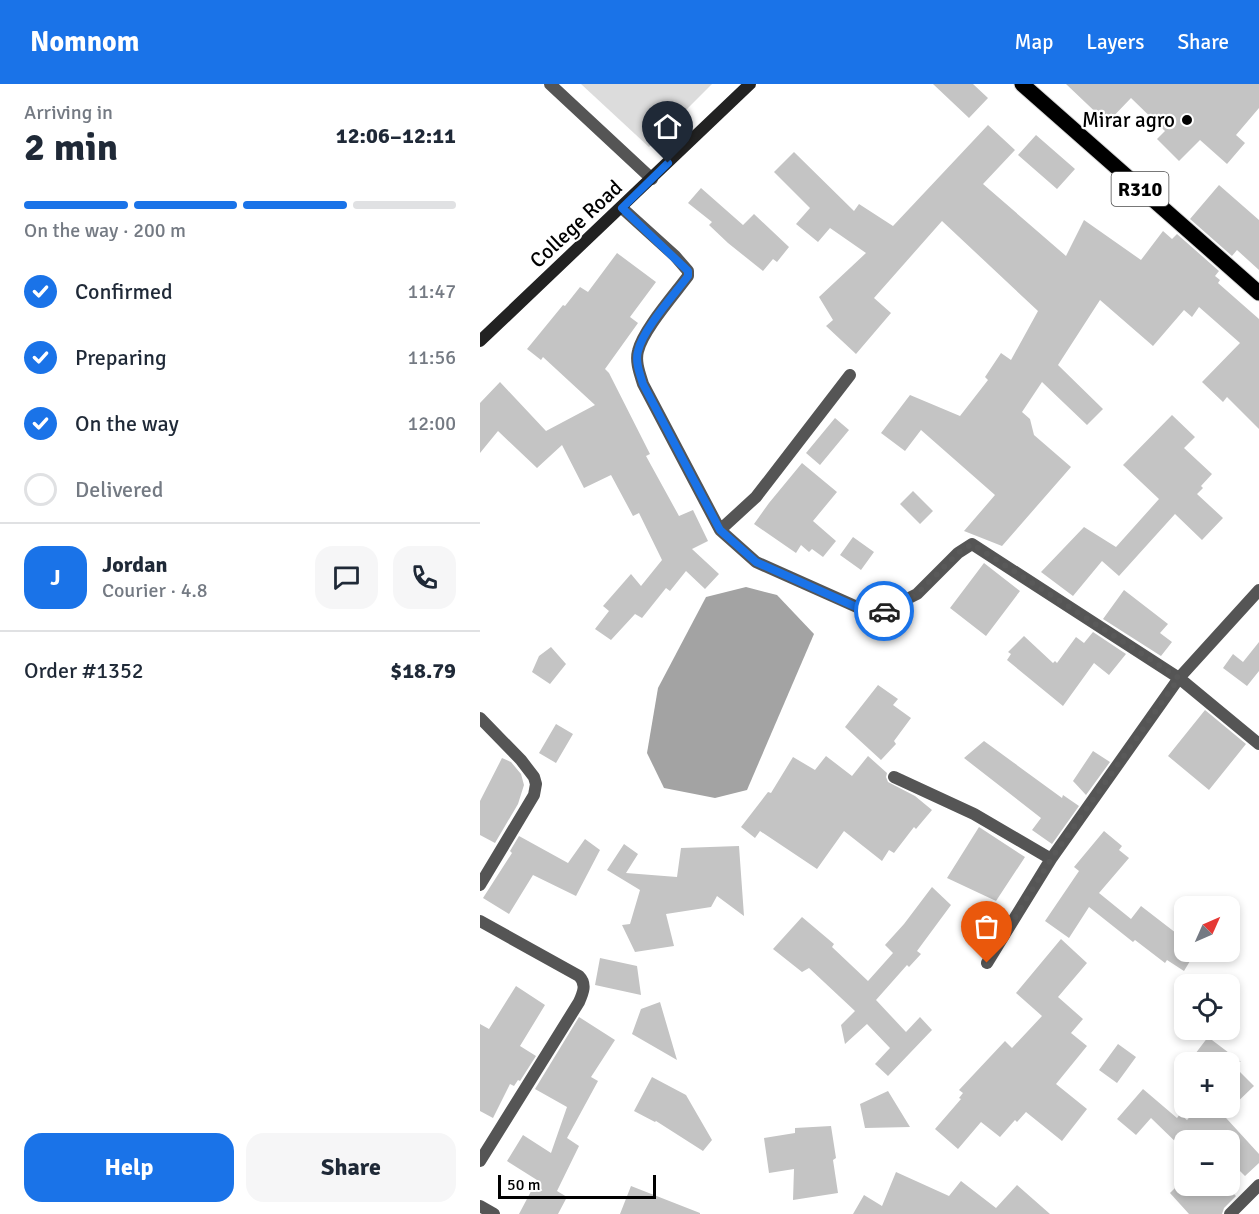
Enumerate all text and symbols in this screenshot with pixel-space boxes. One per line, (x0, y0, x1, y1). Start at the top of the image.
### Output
text: Nomnom (30, 25, 139, 59)
text: Map (1015, 29, 1053, 55)
text: Layers (1086, 29, 1144, 55)
text: Share (1177, 29, 1229, 55)
text: Arriving in (24, 100, 113, 125)
pin (642, 101, 693, 163)
place label: Mirar agro (1082, 107, 1175, 133)
icon: home (651, 110, 684, 143)
marker: Mirar agro (1180, 113, 1194, 127)
text: 12:06–12:11 (336, 122, 456, 149)
text: 2 min (24, 123, 118, 171)
road number: R310 (1112, 172, 1168, 206)
street label: College Road (524, 175, 628, 273)
text: On the way · 200 m (24, 218, 186, 243)
icon: check (24, 275, 57, 308)
text: Confirmed (75, 278, 173, 305)
text: 11:47 (407, 279, 456, 304)
icon: check (24, 341, 57, 374)
text: Preparing (75, 344, 167, 371)
text: 11:56 (407, 345, 456, 370)
icon: check (24, 407, 57, 440)
text: On the way (75, 410, 179, 437)
text: 12:00 (407, 411, 456, 436)
text: Delivered (75, 476, 163, 503)
button: chat (315, 546, 378, 609)
button: phone (393, 546, 456, 609)
text: Jordan (102, 551, 168, 578)
text: J (50, 564, 61, 591)
text: Courier · 4.8 (102, 578, 208, 603)
courier (854, 581, 914, 641)
icon: car (868, 595, 901, 628)
text: Order #1352 (24, 657, 144, 684)
text: $18.79 (390, 657, 456, 684)
north arrow (1174, 896, 1240, 962)
map controls (1174, 896, 1240, 1196)
pin (961, 901, 1012, 963)
icon: bag (970, 910, 1003, 943)
button: locate (1174, 974, 1240, 1040)
button: + (1174, 1052, 1240, 1118)
button: − (1174, 1130, 1240, 1196)
button: Help (24, 1133, 234, 1202)
button: Share (246, 1133, 456, 1202)
scale bar (498, 1172, 656, 1200)
text: 50 m (507, 1175, 541, 1195)

